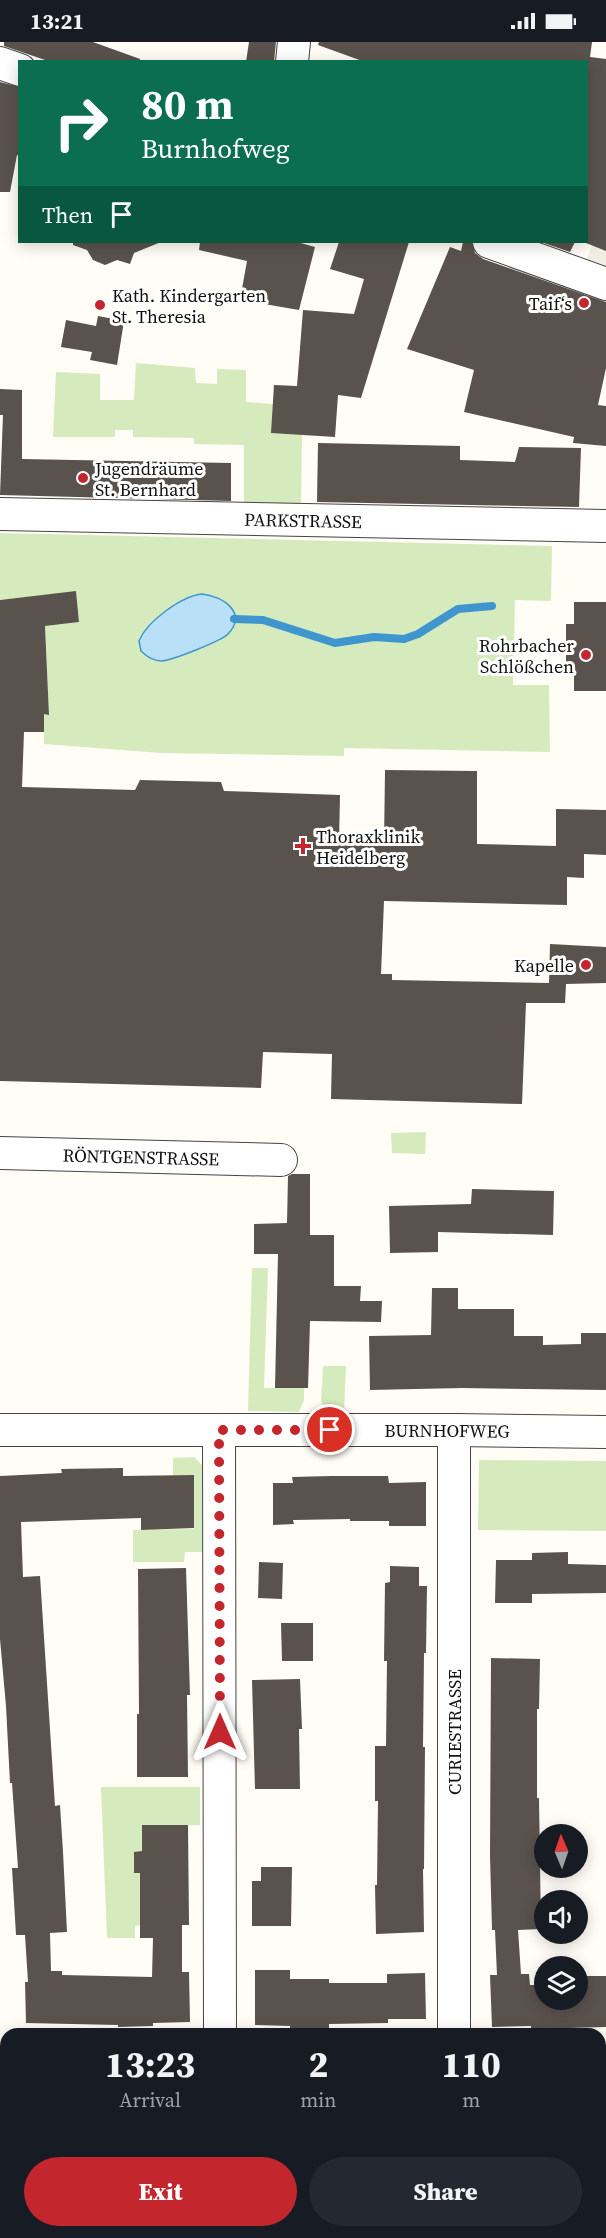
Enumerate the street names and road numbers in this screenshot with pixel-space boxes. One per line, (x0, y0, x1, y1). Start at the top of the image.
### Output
street label: PARKSTRASSE (244, 506, 362, 534)
street label: RÖNTGENSTRASSE (62, 1142, 220, 1171)
street label: BURNHOFWEG (384, 1418, 510, 1443)
street label: CURIESTRASSE (442, 1669, 467, 1795)

